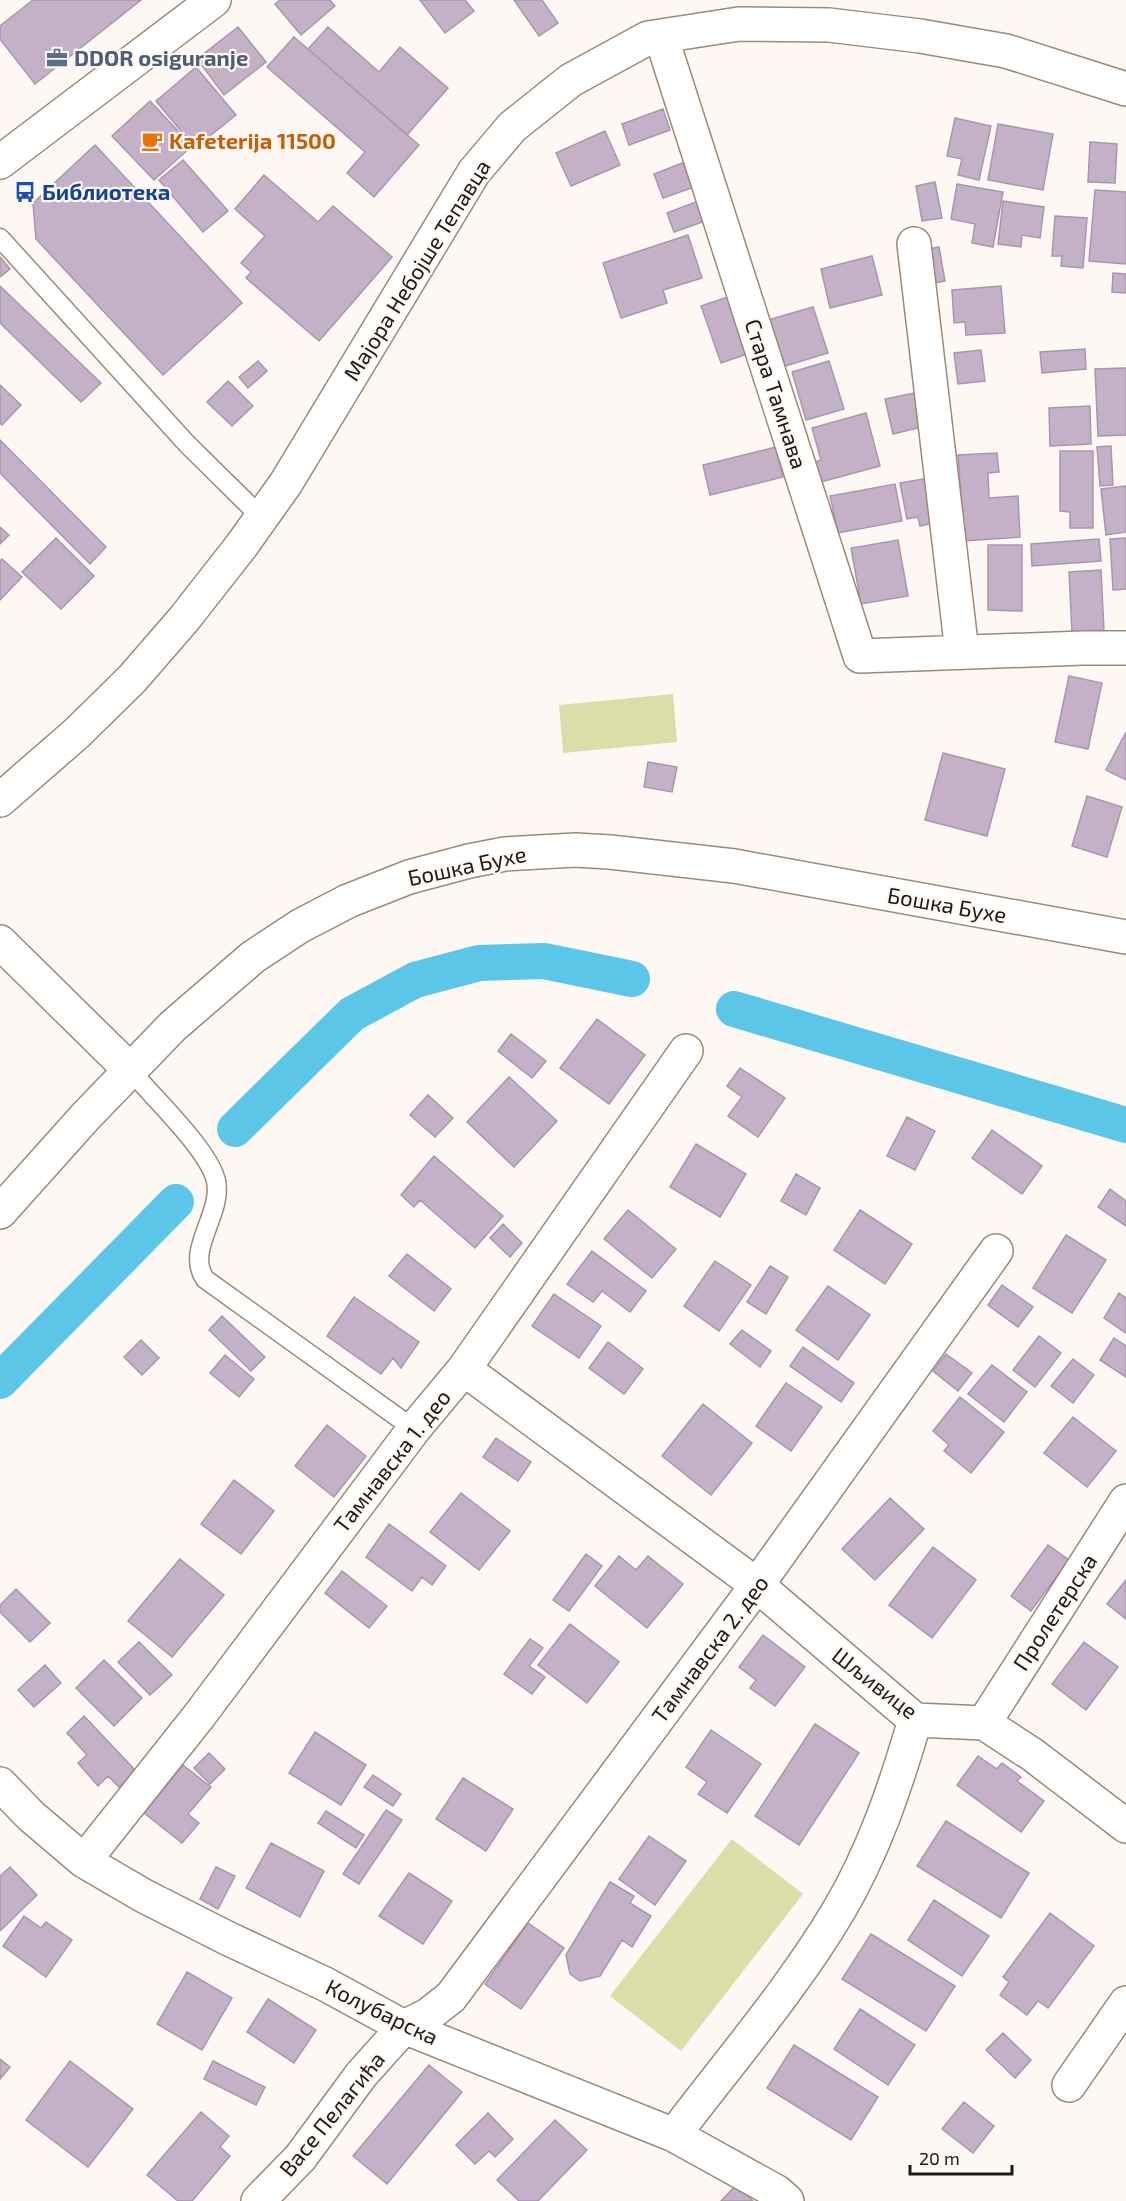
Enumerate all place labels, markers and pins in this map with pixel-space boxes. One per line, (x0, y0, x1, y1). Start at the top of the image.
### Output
place label: DDOR osiguranje (74, 44, 248, 70)
office icon: DDOR osiguranje (45, 46, 69, 70)
place label: Kafeterija 11500 (169, 127, 336, 153)
cafe icon: Kafeterija 11500 (140, 129, 164, 153)
place label: Библиотека (42, 178, 170, 204)
bus stop icon: Библиотека (13, 180, 37, 204)

